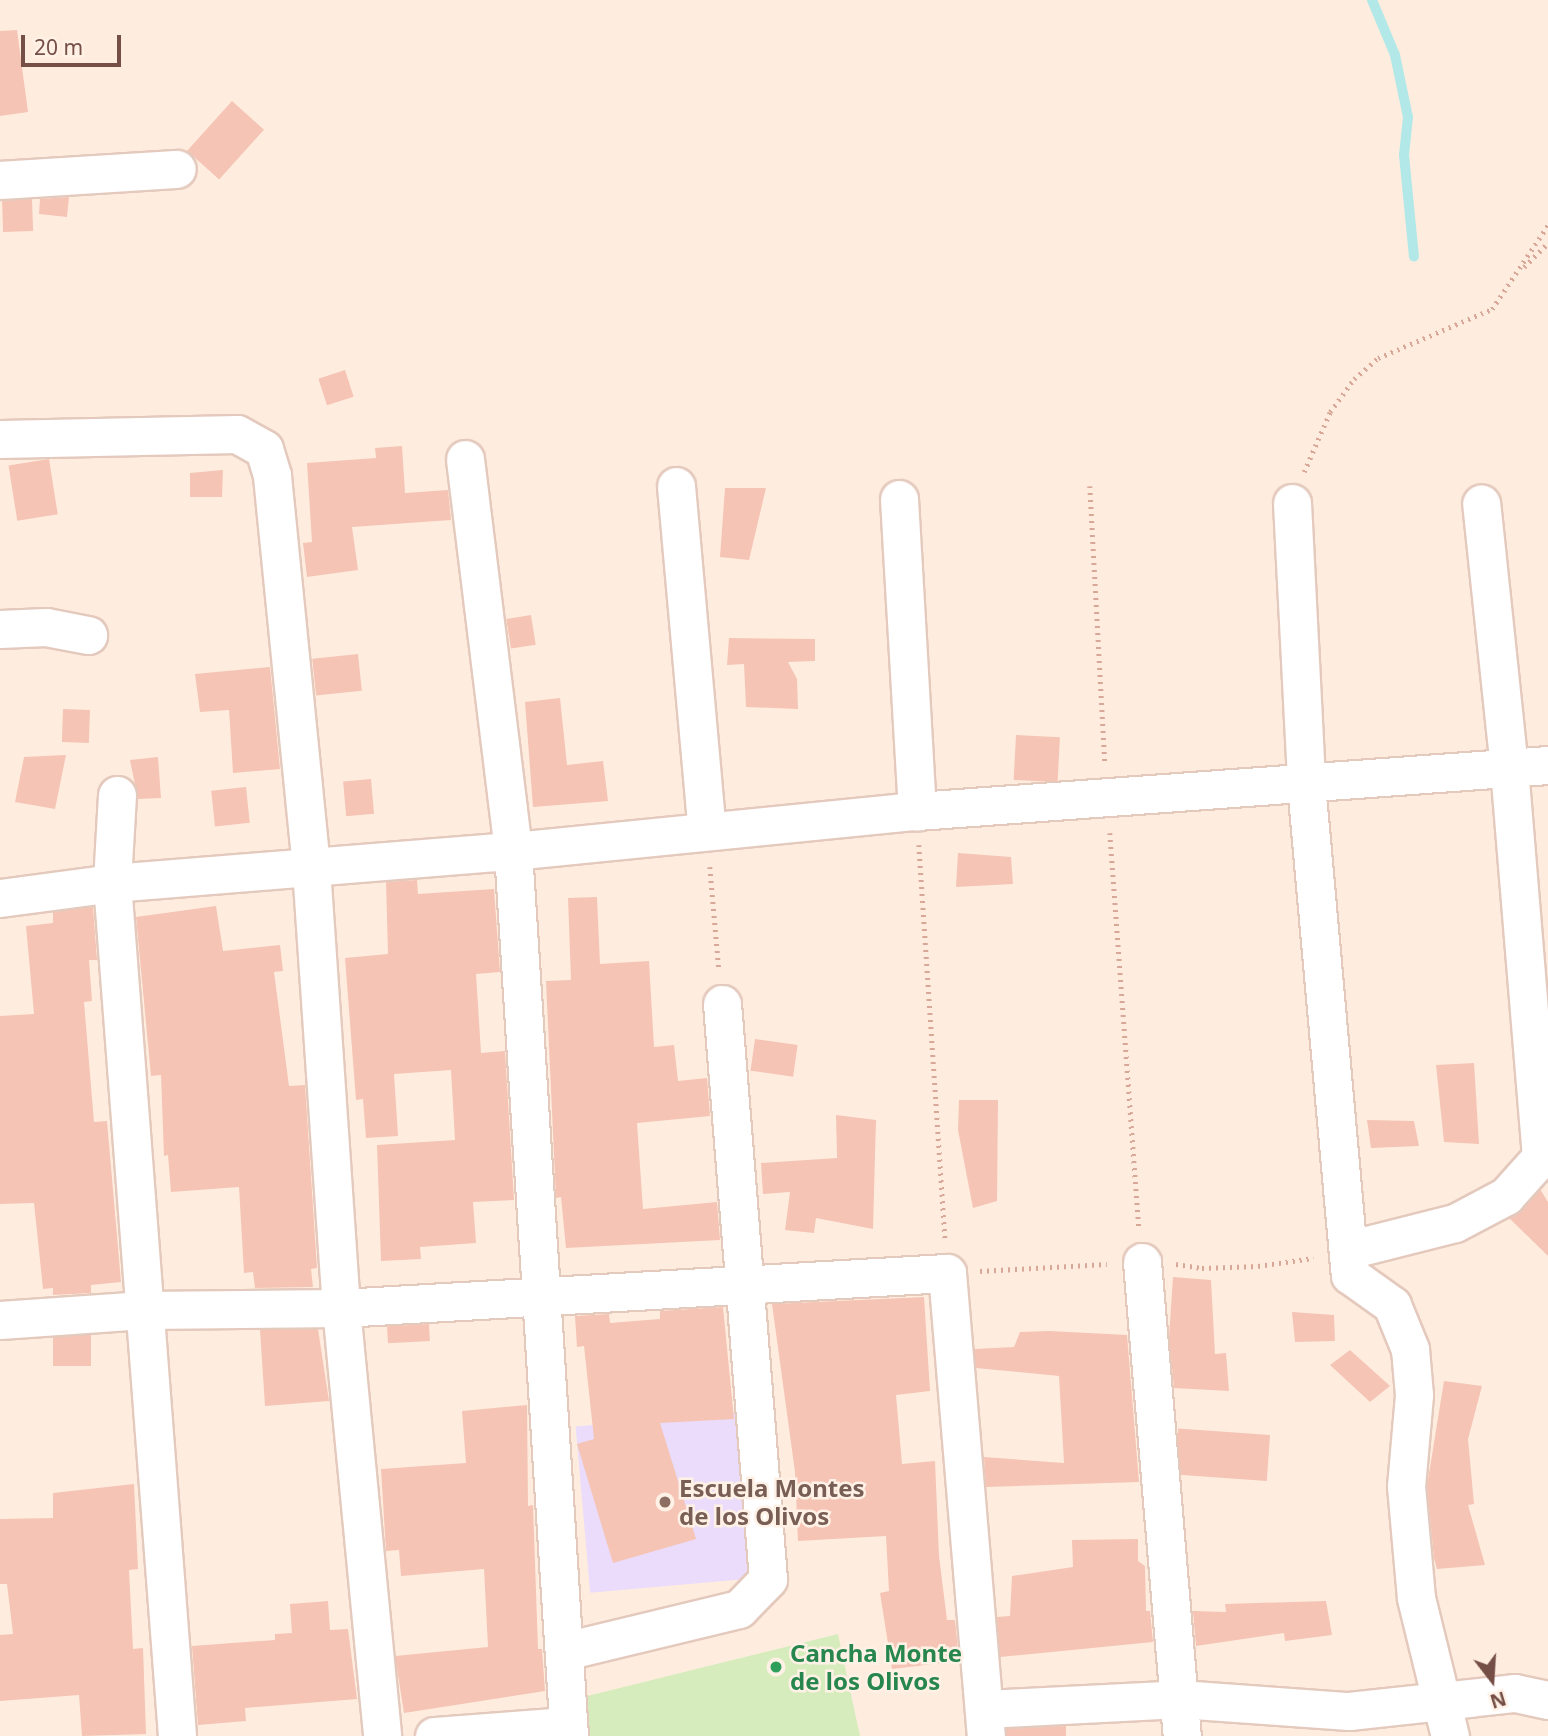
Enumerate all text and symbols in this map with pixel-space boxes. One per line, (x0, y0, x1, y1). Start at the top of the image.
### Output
scale bar (24, 21, 124, 65)
text: 20 m (34, 33, 83, 61)
place label: Escuela Montes de los Olivos (679, 1474, 865, 1530)
marker: Escuela Montes de los Olivos (657, 1494, 673, 1510)
place label: Cancha Monte de los Olivos (790, 1639, 962, 1695)
north arrow (1457, 1645, 1527, 1715)
marker: Cancha Monte de los Olivos (768, 1659, 784, 1675)
text: N (1487, 1685, 1509, 1715)

